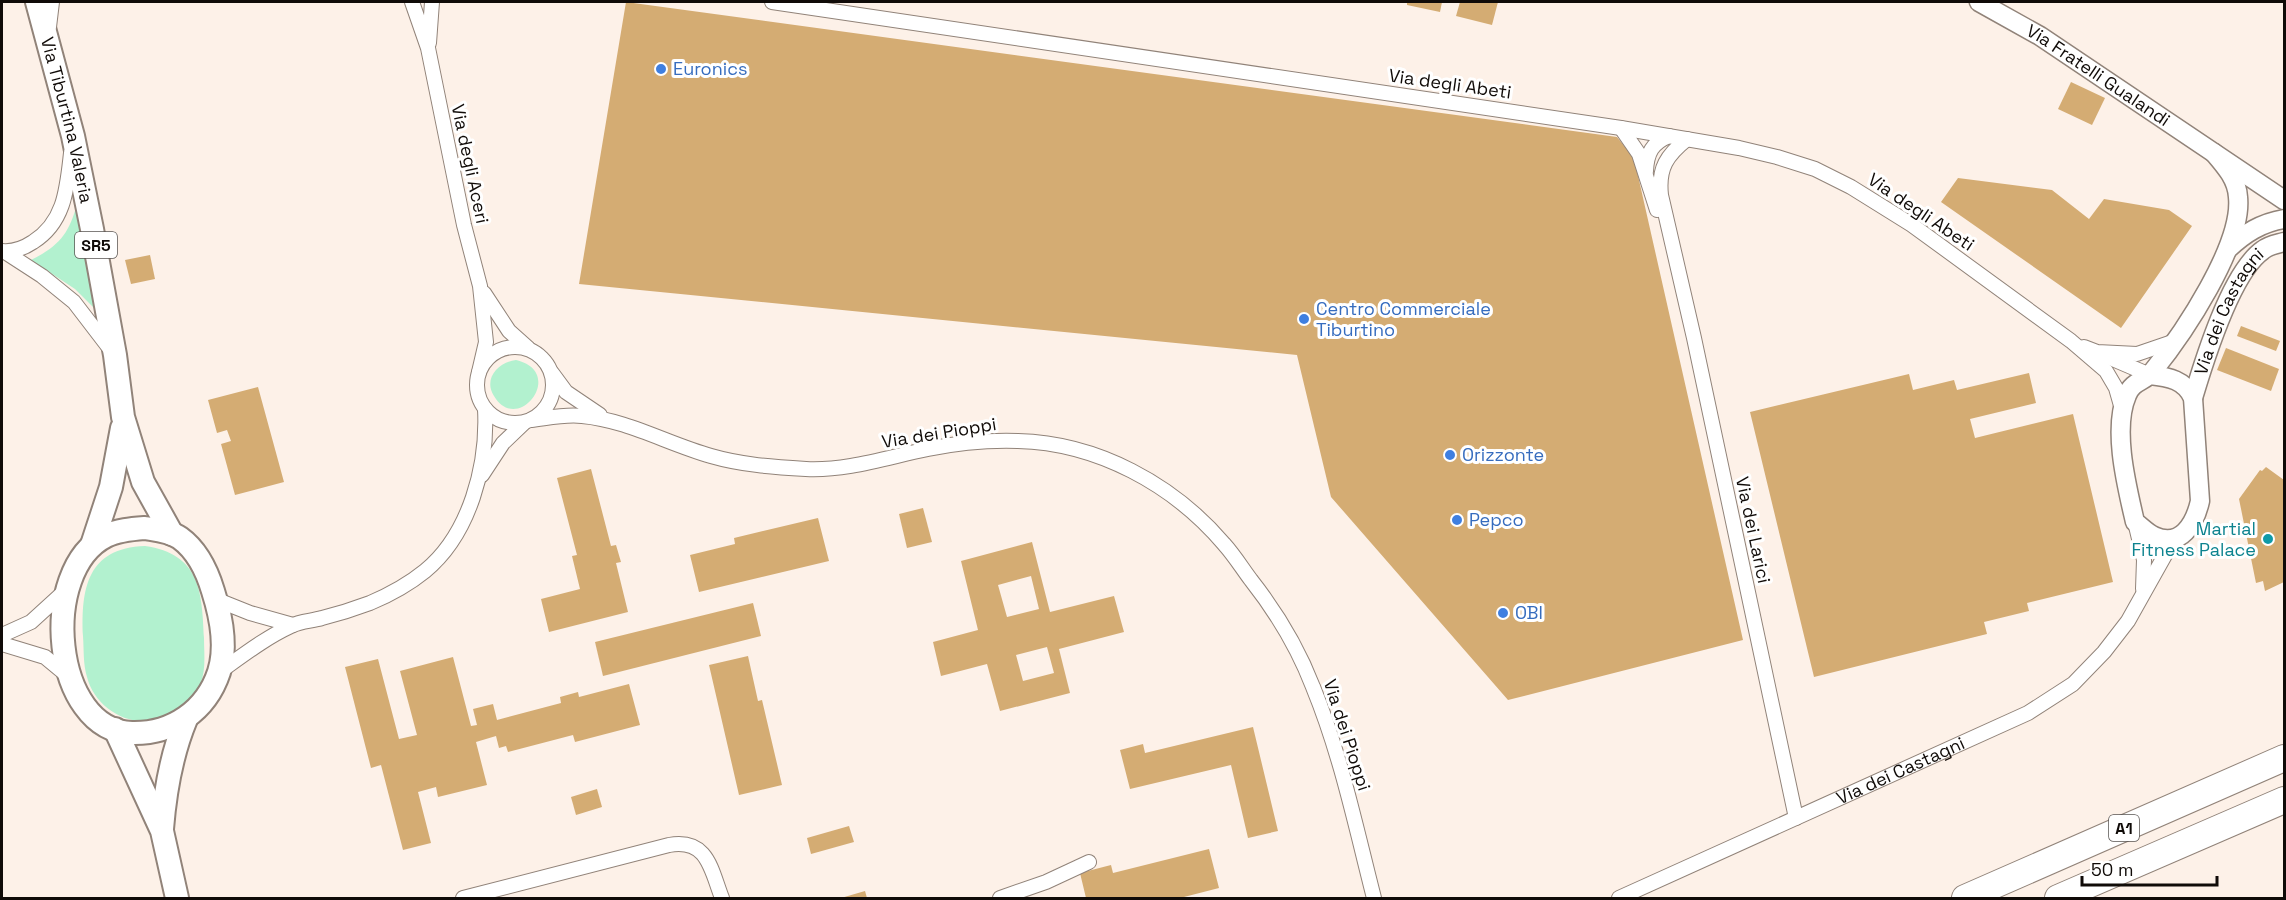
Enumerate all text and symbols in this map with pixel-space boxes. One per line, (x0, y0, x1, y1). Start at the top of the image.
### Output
street label: Via Fratelli Gualandi (2022, 19, 2175, 131)
street label: Via Tiburtina Valeria (36, 34, 98, 205)
place label: Euronics (673, 57, 747, 80)
marker: Euronics (654, 62, 668, 76)
street label: Via degli Abeti (1387, 64, 1513, 103)
street label: Via degli Aceri (447, 102, 494, 226)
street label: Via degli Abeti (1864, 168, 1979, 256)
road number: SR5 (75, 232, 117, 258)
street label: Via dei Castagni (2189, 242, 2268, 378)
place label: Centro Commerciale Tiburtino (1316, 297, 1491, 341)
marker: Centro Commerciale Tiburtino (1297, 312, 1311, 326)
street label: Via dei Pioppi (880, 412, 998, 453)
place label: Orizzonte (1462, 443, 1544, 466)
marker: Orizzonte (1443, 448, 1457, 462)
street label: Via dei Larici (1731, 475, 1776, 585)
place label: Pepco (1469, 508, 1524, 531)
marker: Pepco (1450, 513, 1464, 527)
place label: Martial Fitness Palace (2131, 517, 2256, 561)
marker: Martial Fitness Palace (2261, 532, 2275, 546)
place label: OBI (1515, 601, 1543, 624)
marker: OBI (1496, 606, 1510, 620)
street label: Via dei Pioppi (1319, 676, 1376, 793)
street label: Via dei Castagni (1833, 731, 1968, 809)
road number: A1 (2109, 815, 2139, 841)
scale bar (2082, 849, 2217, 887)
text: 50 m (2091, 858, 2133, 881)

